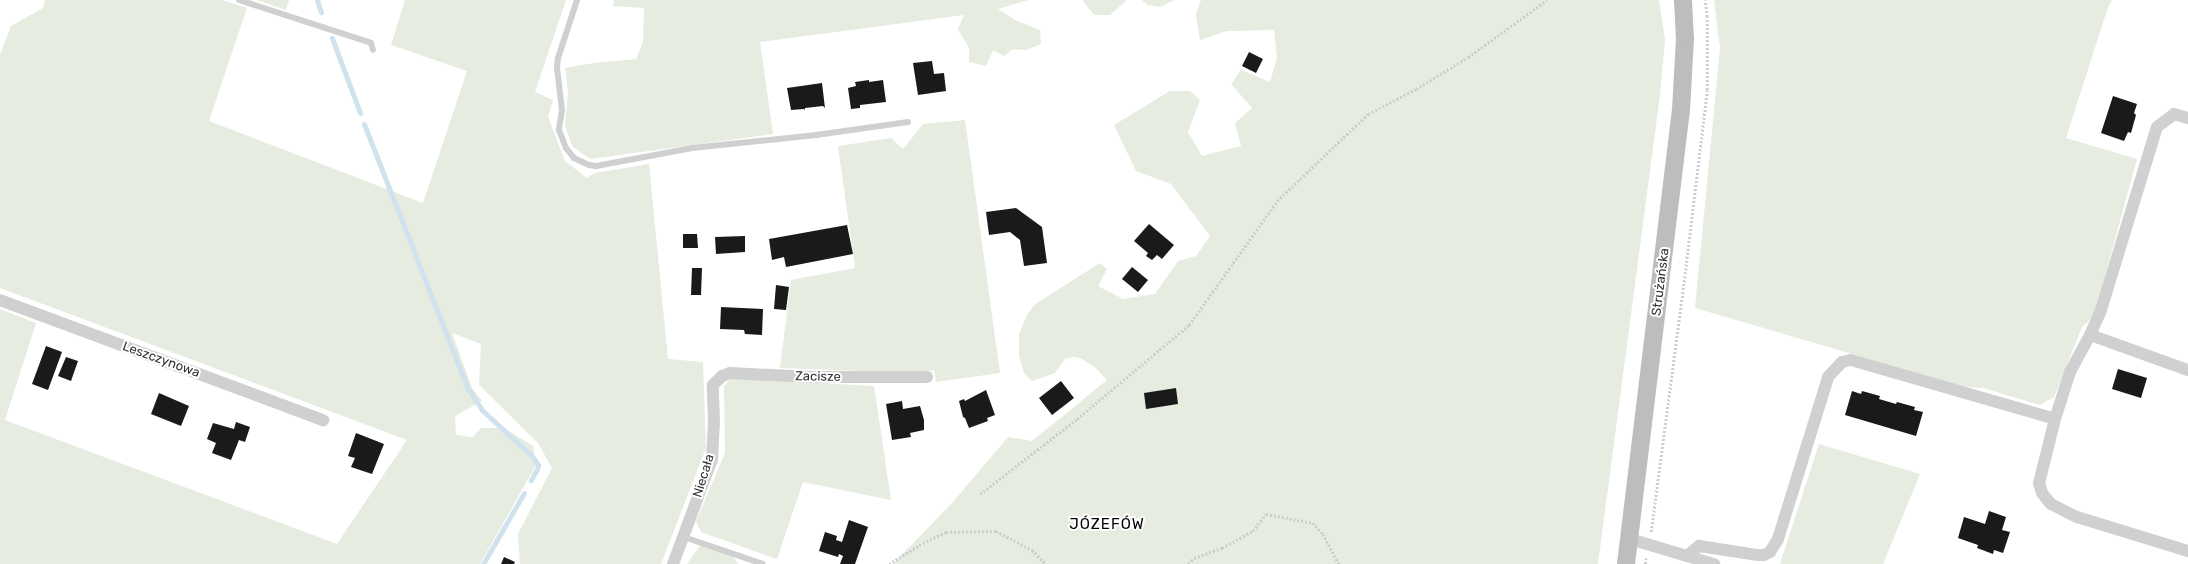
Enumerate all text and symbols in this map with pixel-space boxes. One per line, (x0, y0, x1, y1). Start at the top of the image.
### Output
street label: Strużańska (1649, 247, 1673, 317)
street label: Leszczynowa (120, 339, 202, 381)
street label: Zacisze (795, 369, 841, 385)
street label: Niecała (690, 452, 718, 500)
district label: JÓZEFÓW (1069, 516, 1145, 534)

